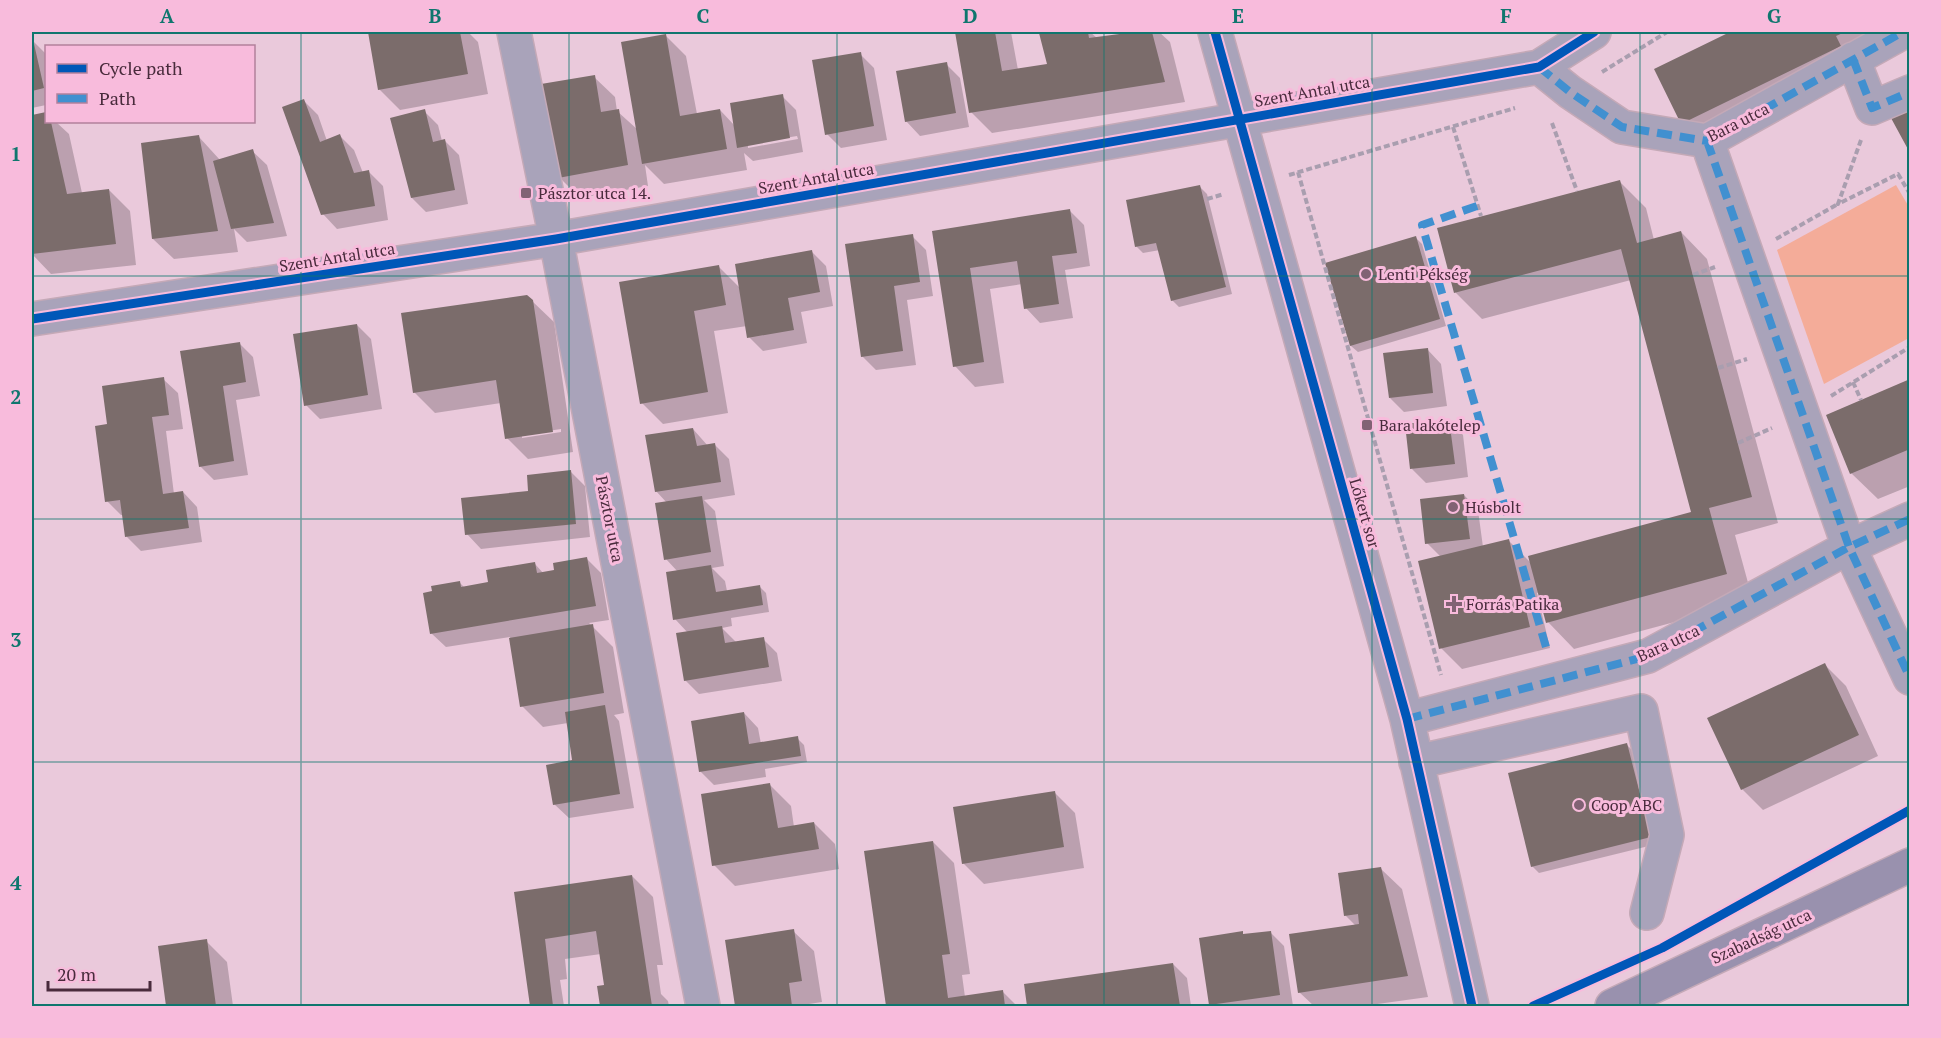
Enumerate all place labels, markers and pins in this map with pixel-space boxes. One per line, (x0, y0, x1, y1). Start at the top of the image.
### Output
place label: Pásztor utca 14. (538, 182, 651, 204)
marker: Pásztor utca 14. (519, 186, 533, 200)
place label: Lenti Pékség (1378, 263, 1468, 285)
marker: Lenti Pékség (1359, 267, 1373, 281)
place label: Bara lakótelep (1379, 414, 1481, 436)
marker: Bara lakótelep (1360, 418, 1374, 432)
place label: Húsbolt (1465, 496, 1521, 518)
marker: Húsbolt (1446, 500, 1460, 514)
place label: Forrás Patika (1466, 593, 1559, 615)
marker: Forrás Patika (1447, 597, 1461, 611)
place label: Coop ABC (1591, 794, 1662, 816)
marker: Coop ABC (1572, 798, 1586, 812)

